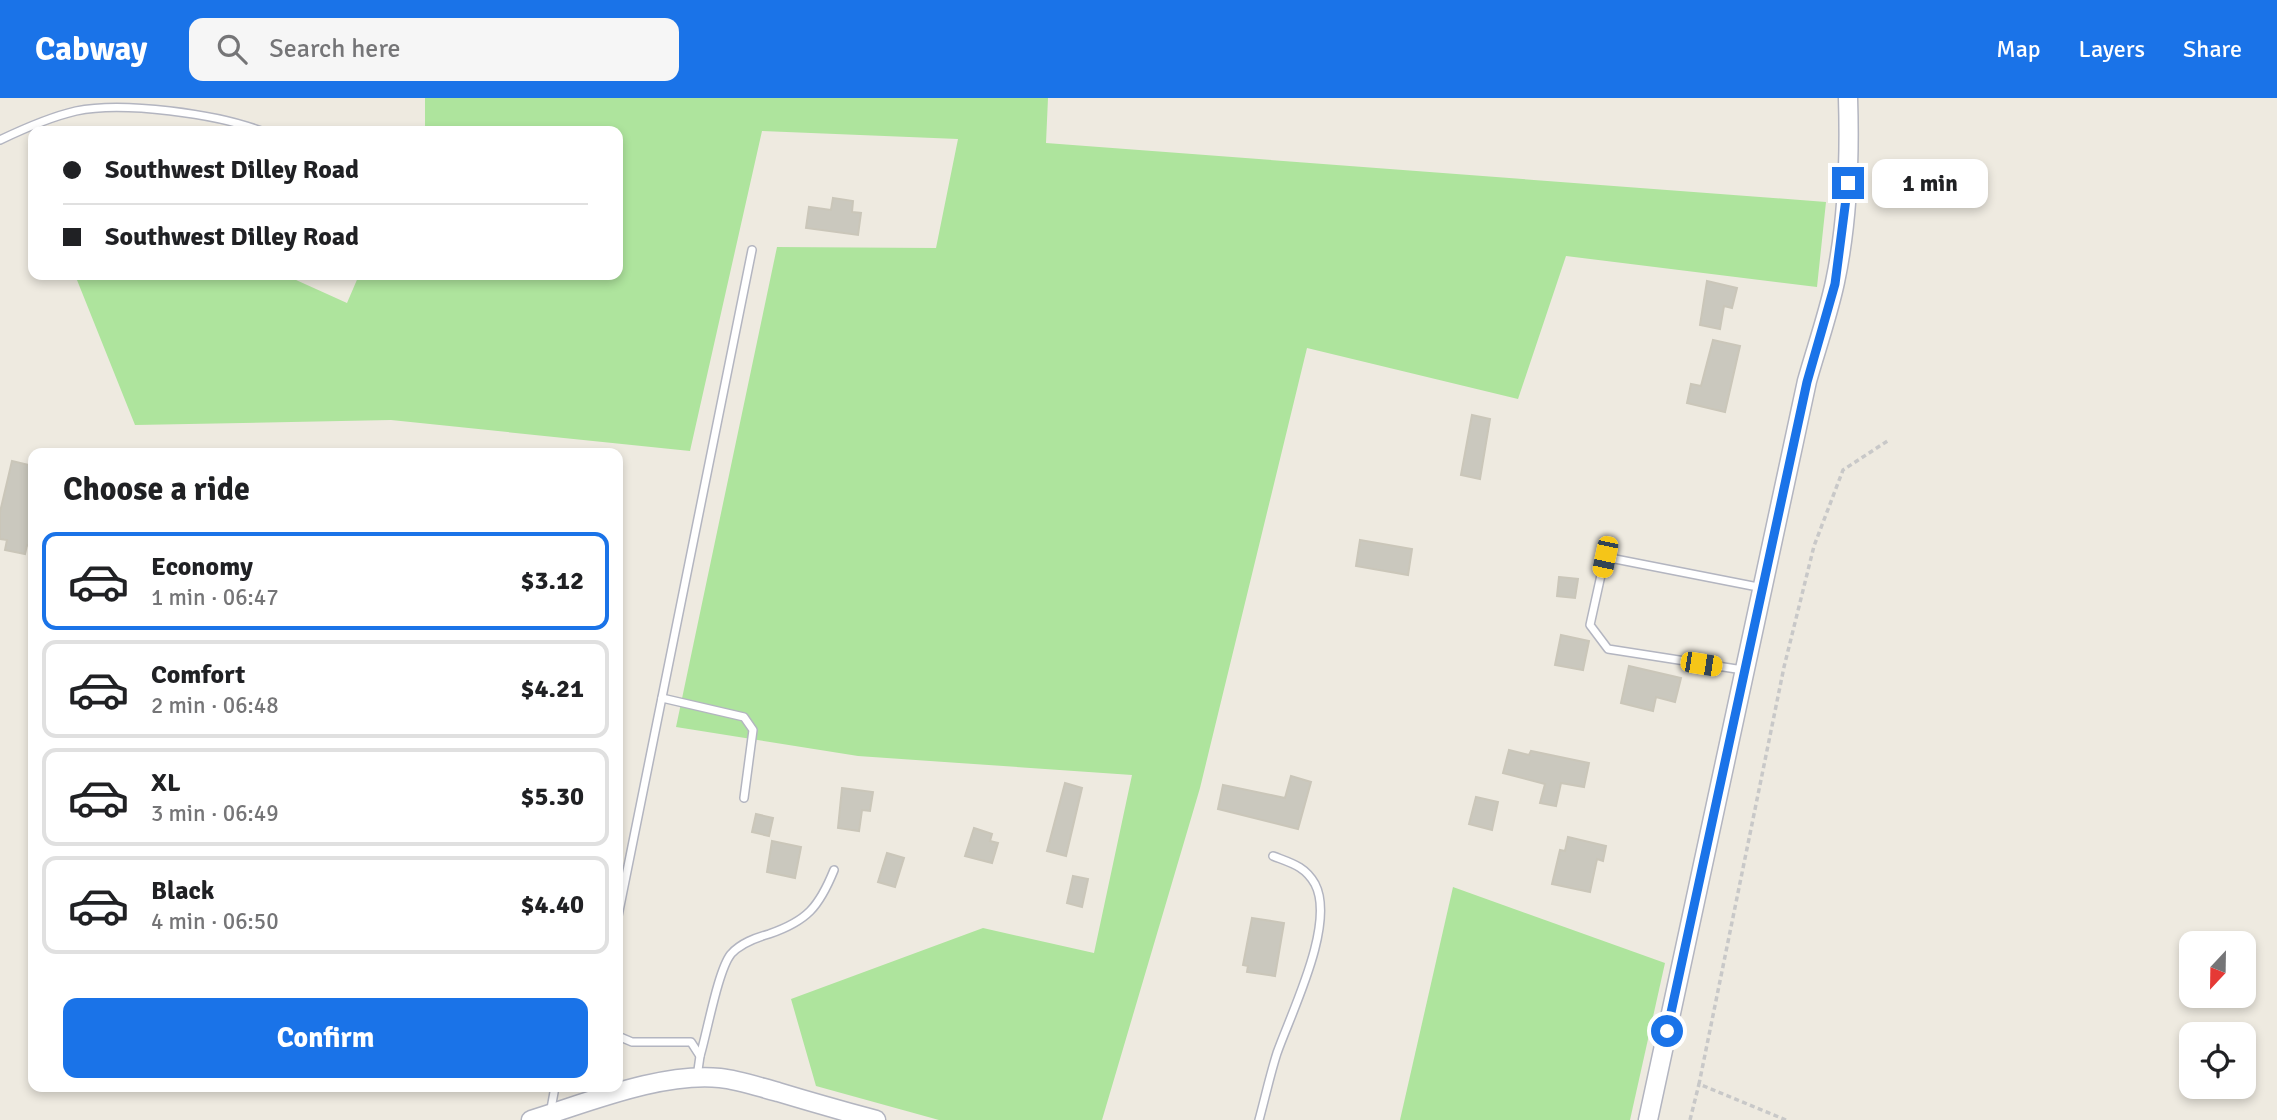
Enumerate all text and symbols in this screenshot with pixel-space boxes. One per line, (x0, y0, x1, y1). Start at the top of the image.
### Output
search box (189, 18, 679, 81)
text: Cabway (35, 29, 147, 70)
icon: search (213, 30, 251, 68)
text: Search here (269, 33, 400, 65)
text: Map (1996, 34, 2041, 64)
text: Layers (2079, 34, 2145, 64)
text: Share (2183, 34, 2242, 64)
text: Southwest Dilley Road (105, 154, 359, 186)
callout: 1 min (1872, 158, 1988, 208)
route end (1832, 167, 1864, 199)
text: 1 min (1902, 169, 1958, 198)
text: Southwest Dilley Road (105, 221, 359, 253)
text: Choose a ride (63, 470, 250, 509)
car (1591, 534, 1620, 580)
icon: car (67, 550, 130, 613)
text: Economy (151, 551, 253, 583)
text: $3.12 (520, 565, 584, 597)
text: 1 min · 06:47 (151, 583, 279, 612)
car (1679, 650, 1724, 678)
icon: car (67, 658, 130, 721)
text: Comfort (151, 659, 245, 691)
text: $4.21 (520, 673, 584, 705)
text: 2 min · 06:48 (151, 691, 279, 720)
icon: car (67, 766, 130, 829)
text: XL (151, 767, 181, 799)
text: $5.30 (520, 781, 584, 813)
text: 3 min · 06:49 (151, 799, 279, 828)
icon: car (67, 874, 130, 937)
text: Black (151, 875, 214, 907)
text: $4.40 (520, 889, 584, 921)
text: 4 min · 06:50 (151, 907, 279, 936)
north arrow (2179, 931, 2256, 1008)
map controls (2179, 931, 2256, 1099)
button: Confirm (63, 998, 588, 1078)
route start (1651, 1015, 1683, 1047)
button: locate (2179, 1022, 2256, 1099)

